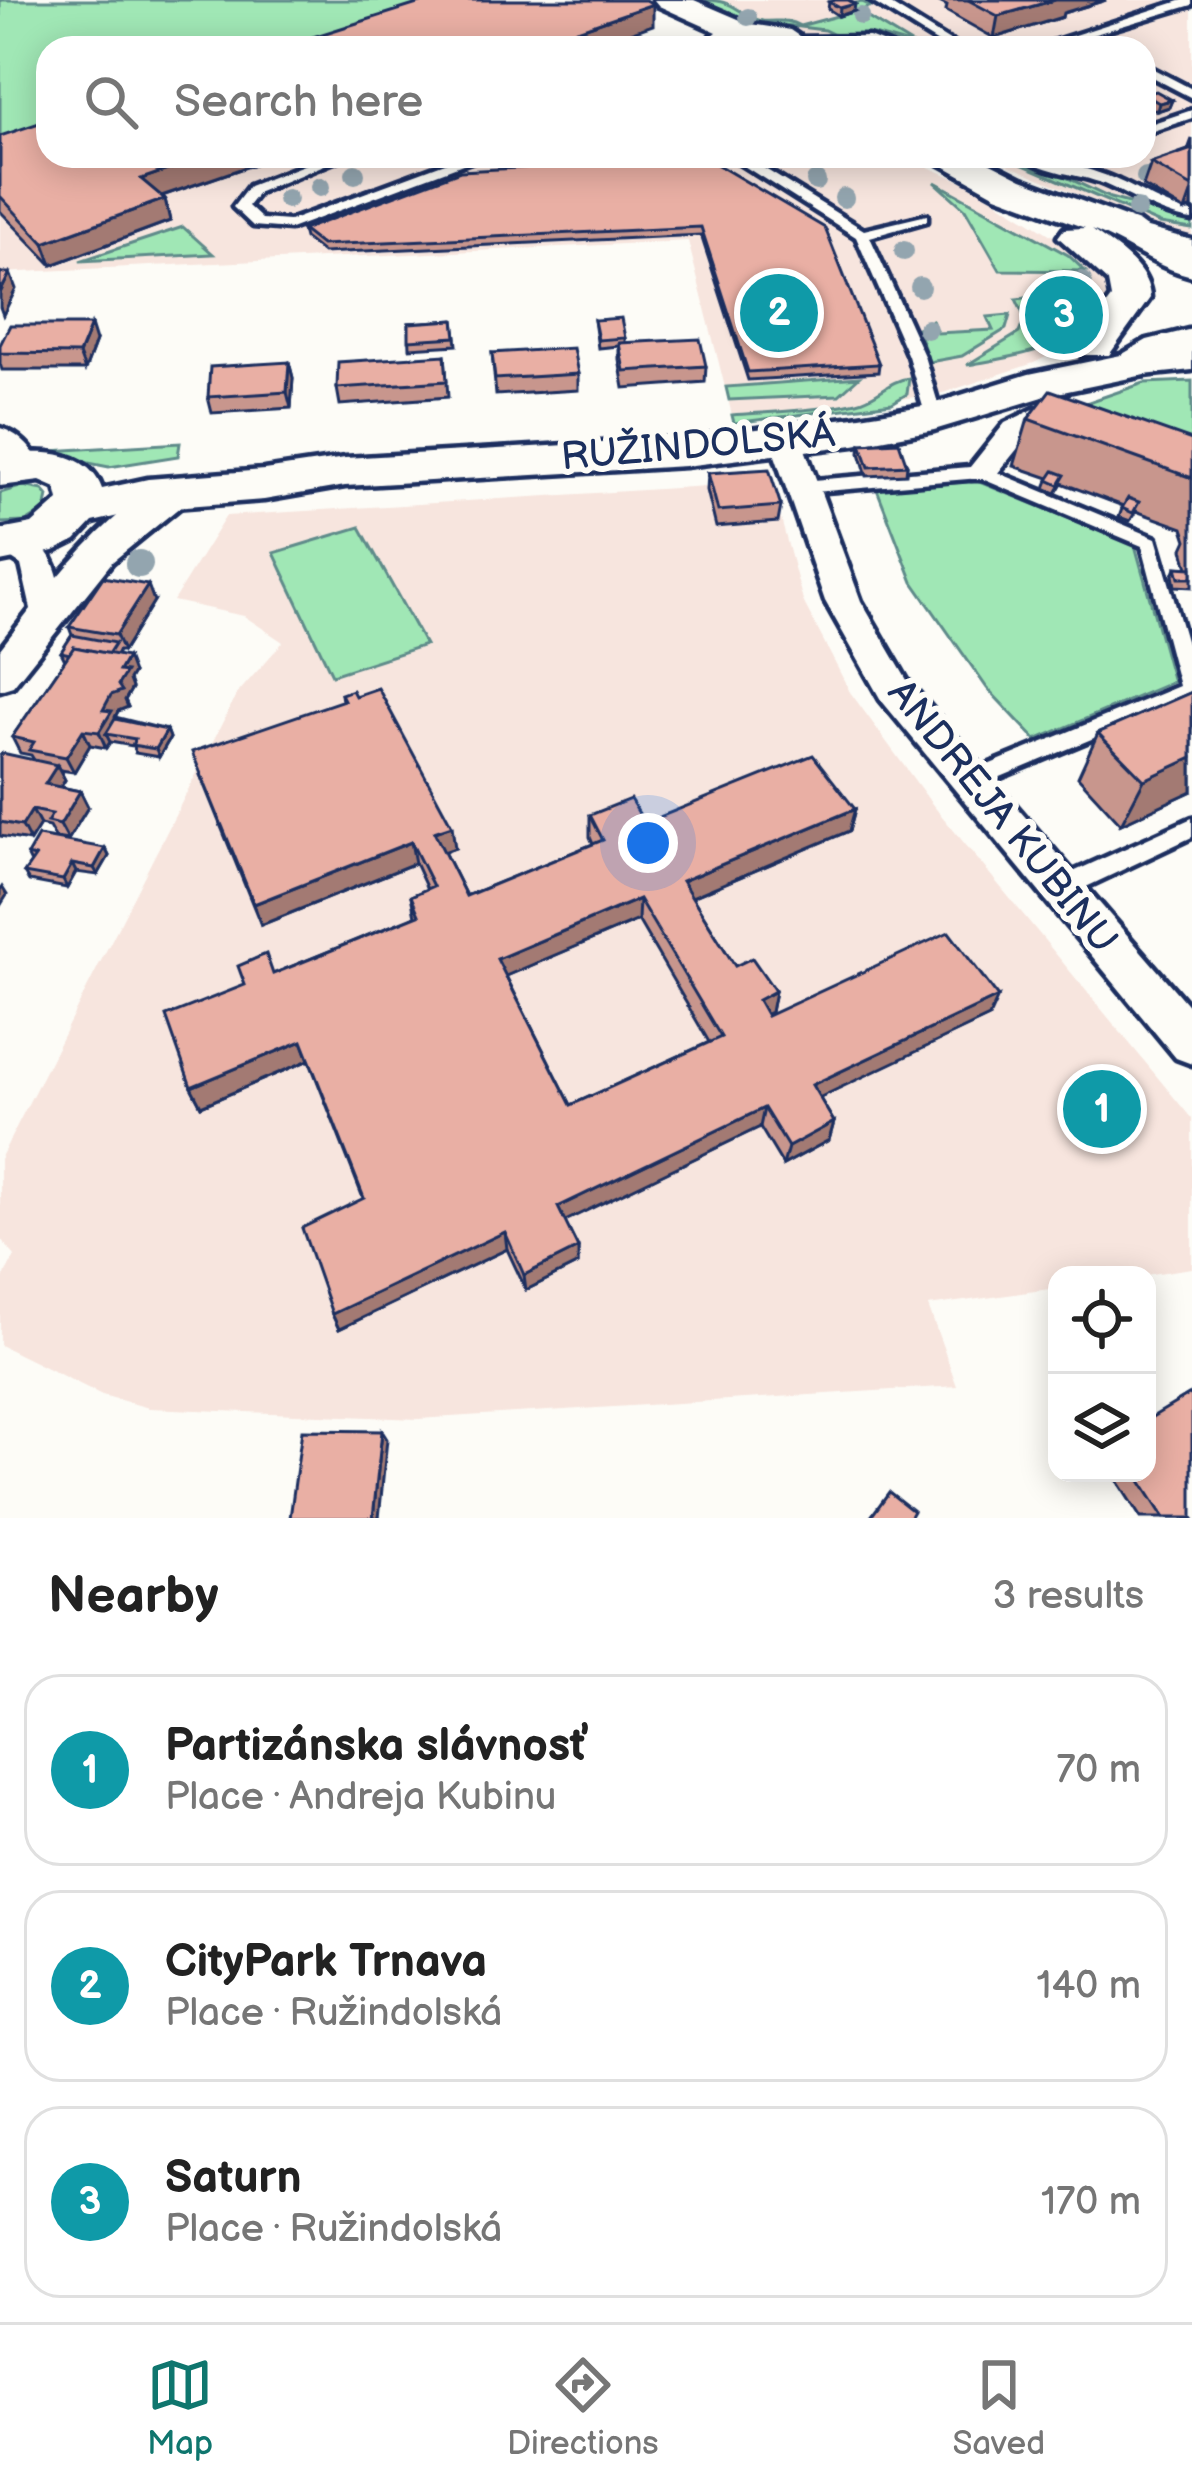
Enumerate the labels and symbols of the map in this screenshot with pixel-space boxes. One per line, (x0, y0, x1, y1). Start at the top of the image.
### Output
pin: 2 (740, 268, 818, 358)
pin: 3 (1025, 270, 1103, 360)
street label: RUŽINDOLSKÁ (559, 409, 838, 481)
street label: ANDREJA KUBINU (877, 671, 1127, 963)
your location (618, 813, 678, 873)
pin: 1 (1063, 1064, 1141, 1154)

